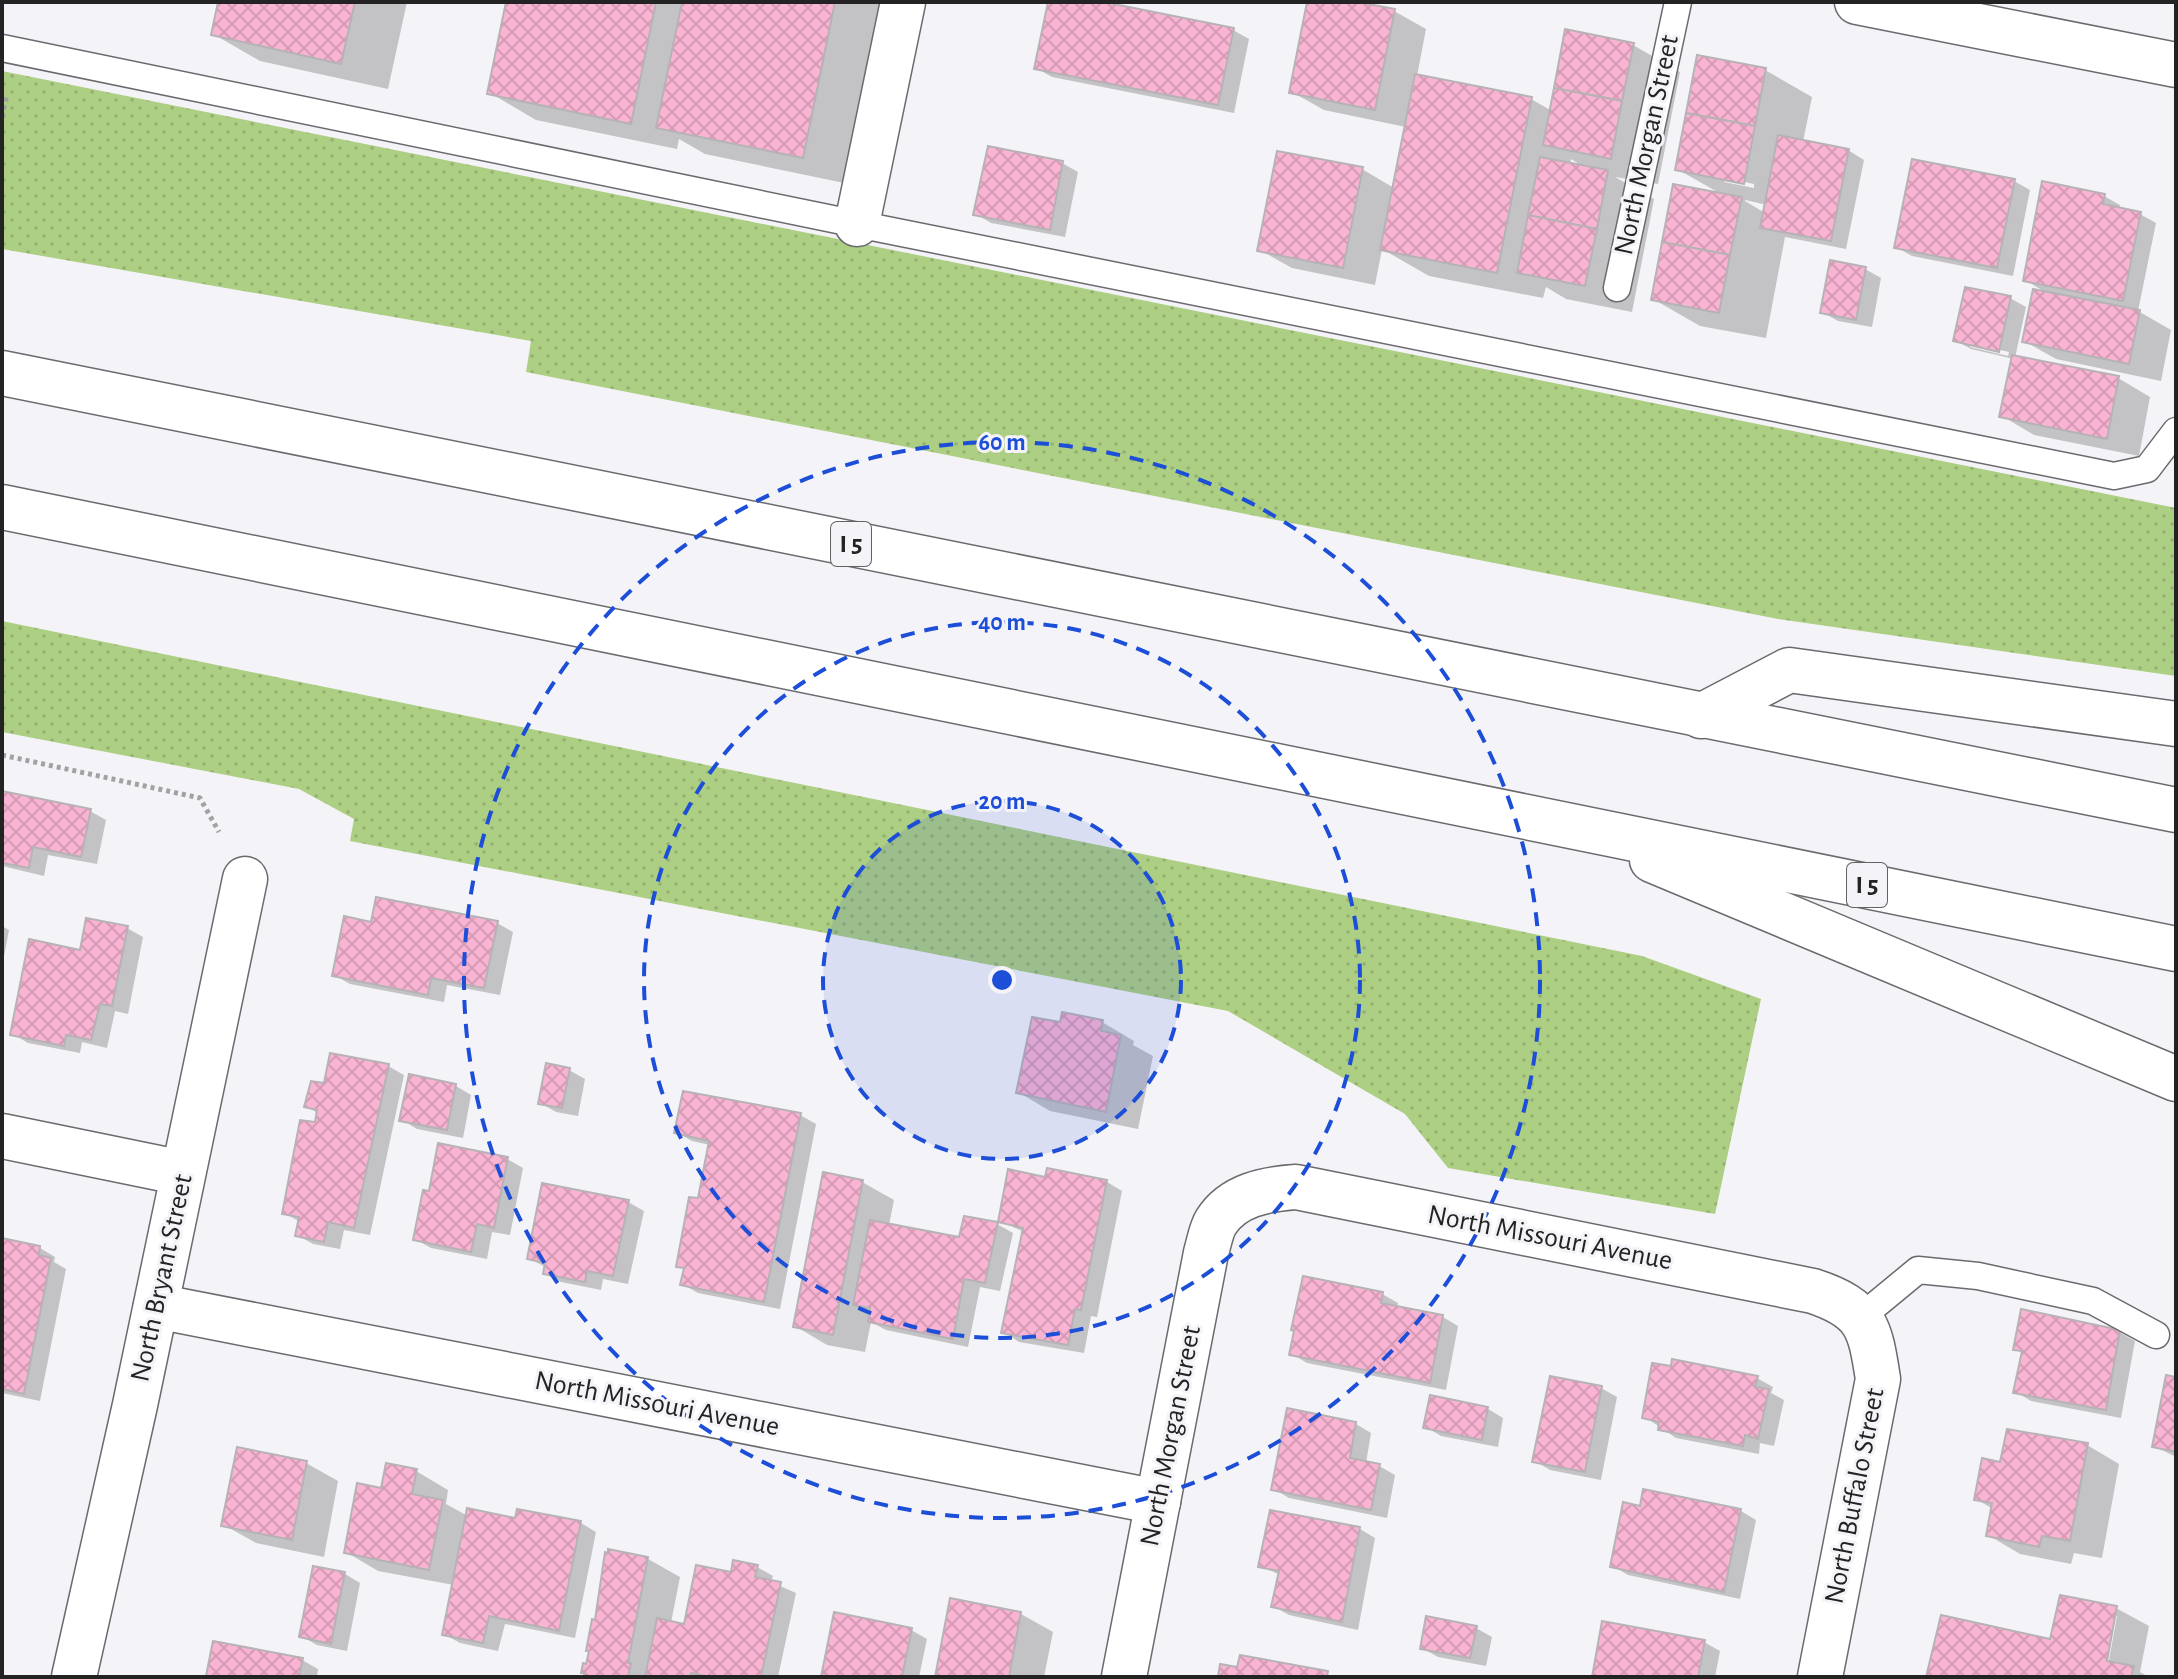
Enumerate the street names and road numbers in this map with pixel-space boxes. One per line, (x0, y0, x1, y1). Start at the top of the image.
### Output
street label: North Morgan Street (1610, 32, 1684, 258)
road number: I 5 (831, 522, 871, 566)
road number: I 5 (1847, 863, 1887, 907)
street label: North Bryant Street (126, 1172, 198, 1384)
street label: North Missouri Avenue (1425, 1201, 1675, 1275)
street label: North Morgan Street (1136, 1323, 1206, 1549)
street label: North Missouri Avenue (532, 1367, 782, 1441)
street label: North Buffalo Street (1820, 1386, 1890, 1606)

